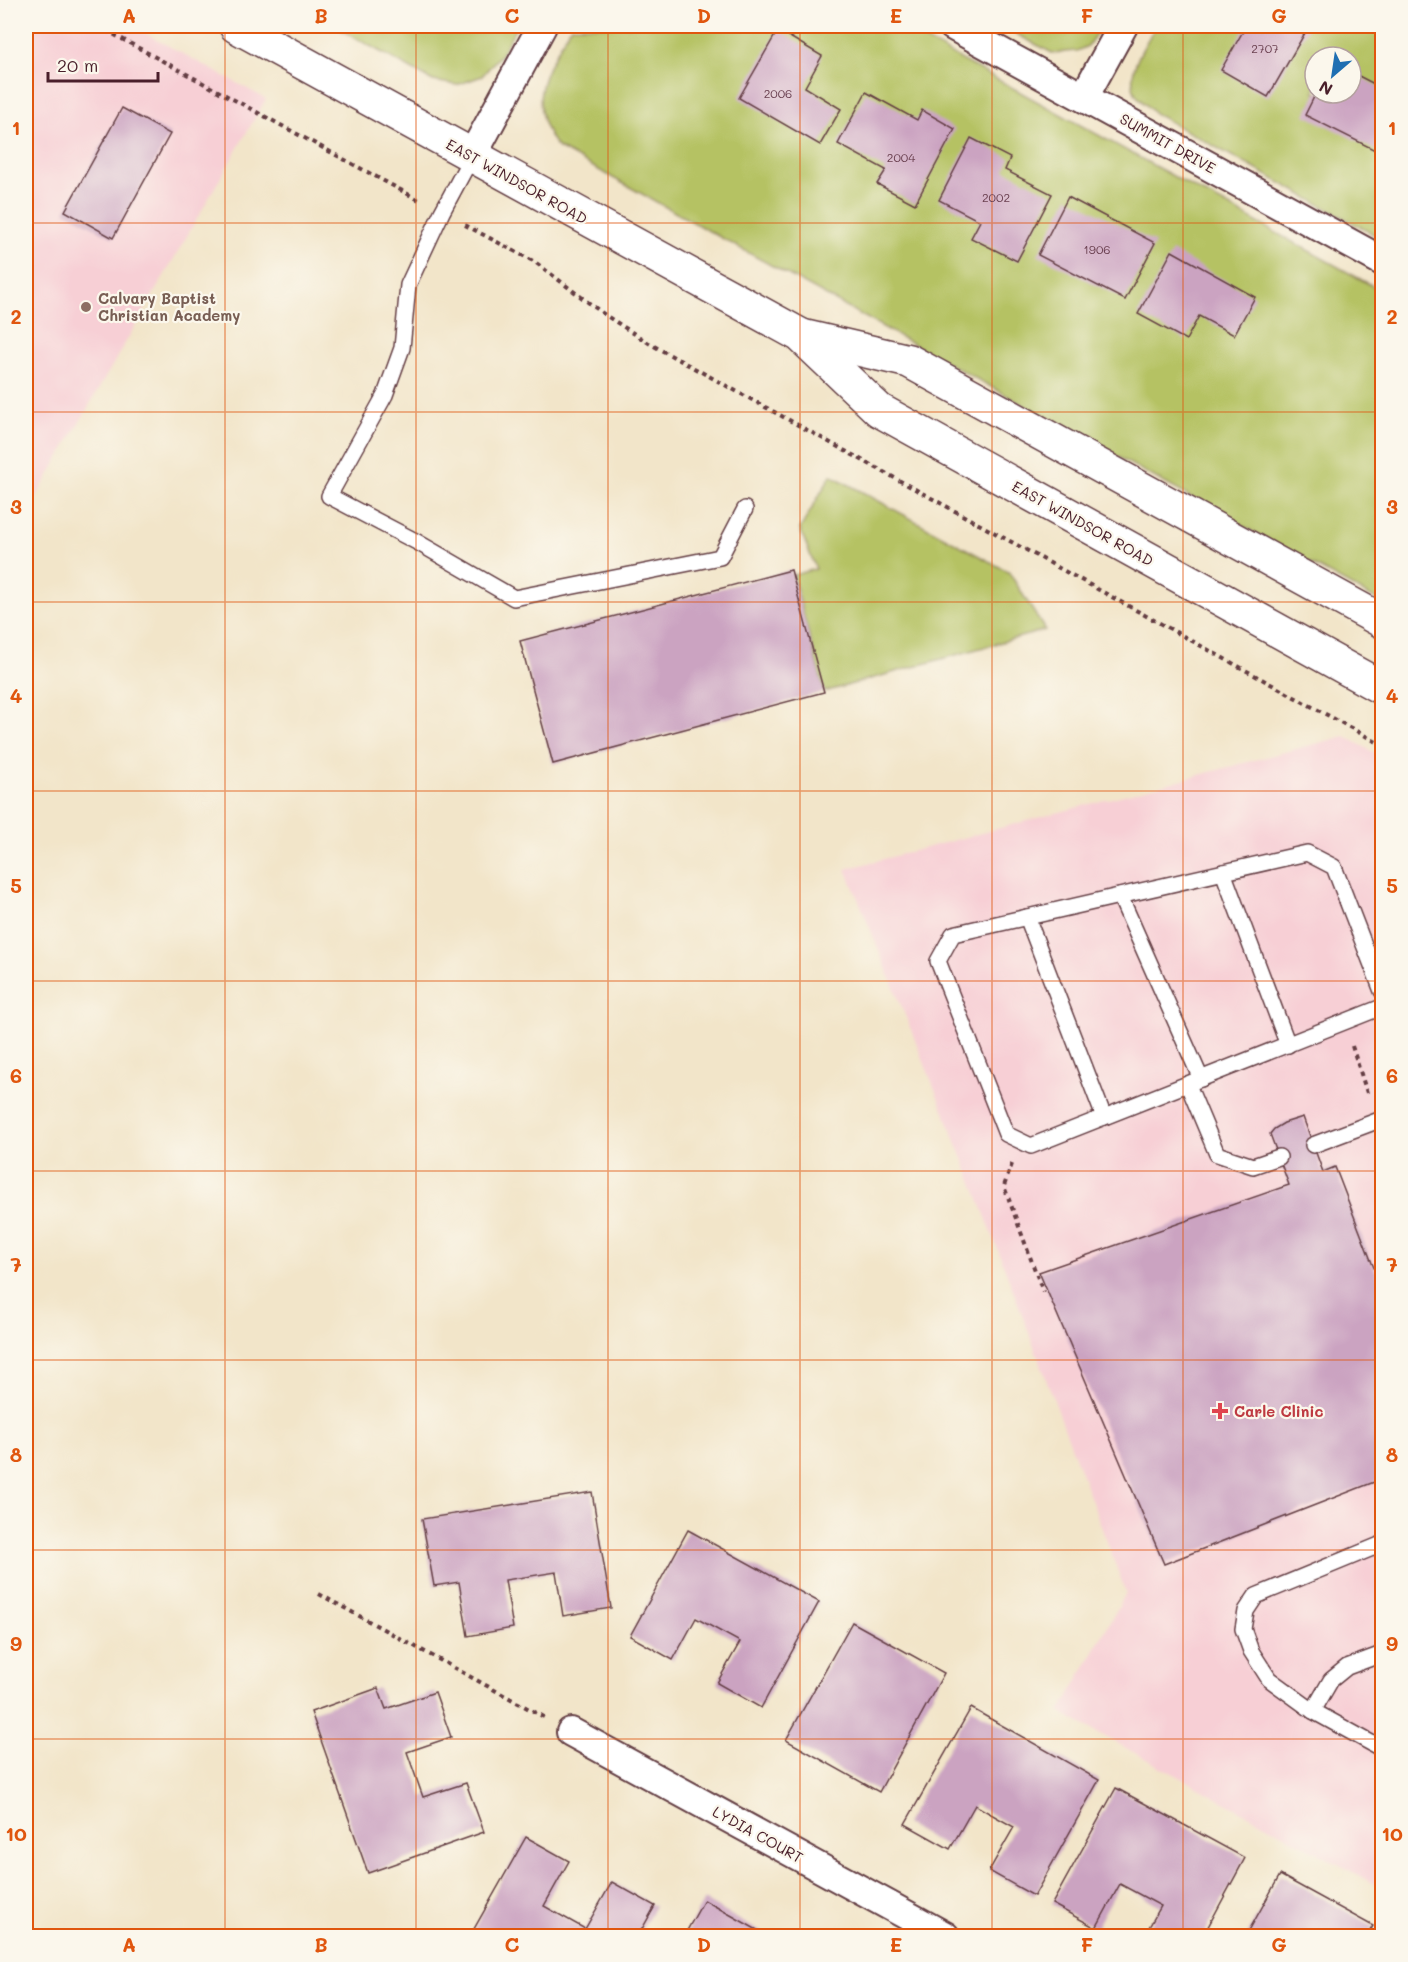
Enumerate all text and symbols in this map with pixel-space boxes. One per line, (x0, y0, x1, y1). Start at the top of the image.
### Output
text: A (122, 2, 136, 28)
text: B (314, 2, 328, 28)
text: C (505, 2, 520, 28)
text: D (697, 2, 711, 28)
text: E (890, 2, 902, 28)
text: F (1081, 2, 1094, 28)
text: G (1271, 2, 1287, 28)
house number: 2707 (1251, 40, 1279, 56)
scale bar (48, 45, 158, 83)
north arrow (1303, 45, 1363, 105)
text: 20 m (57, 53, 98, 77)
text: N (1315, 76, 1336, 101)
house number: 2006 (764, 85, 792, 101)
street label: SUMMIT DRIVE (1116, 108, 1220, 178)
text: 1 (12, 114, 20, 140)
text: 1 (1388, 114, 1396, 140)
street label: EAST WINDSOR ROAD (443, 134, 591, 228)
house number: 2004 (887, 149, 915, 165)
house number: 2002 (982, 189, 1010, 205)
house number: 1906 (1083, 241, 1111, 257)
place label: Calvary Baptist Christian Academy (98, 288, 240, 325)
marker: Calvary Baptist Christian Academy (79, 300, 93, 314)
text: 2 (10, 303, 22, 329)
text: 2 (1386, 303, 1398, 329)
street label: EAST WINDSOR ROAD (1009, 476, 1157, 570)
text: 3 (10, 493, 22, 519)
text: 3 (1386, 493, 1398, 519)
text: 4 (10, 682, 23, 708)
text: 4 (1386, 682, 1399, 708)
text: 5 (10, 872, 22, 898)
text: 5 (1386, 872, 1398, 898)
text: 6 (10, 1062, 22, 1088)
text: 6 (1386, 1062, 1398, 1088)
text: 7 (10, 1251, 22, 1277)
text: 7 (1386, 1251, 1398, 1277)
place label: Carle Clinic (1234, 1401, 1323, 1421)
marker: Carle Clinic (1211, 1402, 1229, 1420)
text: 8 (10, 1441, 22, 1467)
text: 8 (1386, 1441, 1398, 1467)
text: 9 (10, 1630, 22, 1656)
text: 9 (1386, 1630, 1398, 1656)
street label: LYDIA COURT (709, 1801, 807, 1867)
text: 10 (5, 1820, 27, 1846)
text: 10 (1381, 1820, 1403, 1846)
text: A (122, 1931, 136, 1957)
text: B (314, 1931, 328, 1957)
text: C (505, 1931, 520, 1957)
text: D (697, 1931, 711, 1957)
text: E (890, 1931, 902, 1957)
text: F (1081, 1931, 1094, 1957)
text: G (1271, 1931, 1287, 1957)

